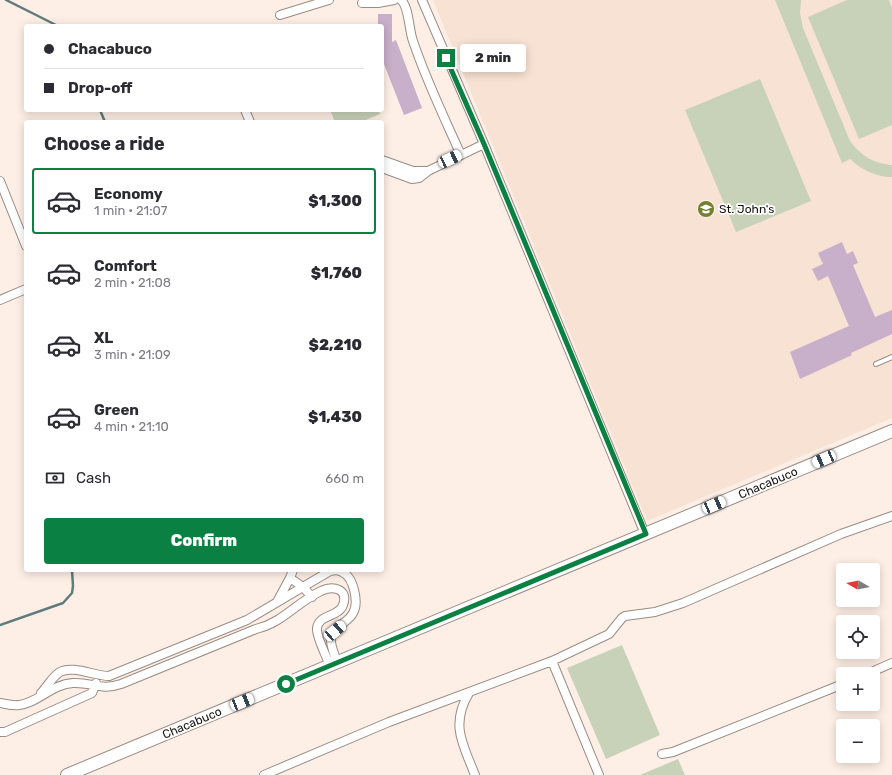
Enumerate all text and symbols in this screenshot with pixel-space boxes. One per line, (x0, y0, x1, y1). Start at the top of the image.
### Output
text: Chacabuco (68, 40, 152, 58)
callout: 2 min (460, 44, 526, 72)
route end (437, 49, 455, 67)
text: 2 min (475, 50, 511, 65)
text: Drop-off (68, 79, 132, 97)
text: Choose a ride (44, 133, 165, 155)
car (437, 148, 463, 170)
icon: car (46, 183, 82, 219)
text: Economy (94, 185, 163, 203)
text: $1,300 (308, 192, 362, 210)
school or university icon: St. John's (696, 199, 716, 219)
place label: St. John's (719, 202, 774, 216)
text: 1 min · 21:07 (94, 203, 167, 218)
icon: car (46, 255, 82, 291)
text: Comfort (94, 257, 157, 275)
text: $1,760 (311, 264, 362, 282)
text: 2 min · 21:08 (94, 275, 171, 290)
icon: car (46, 327, 82, 363)
text: XL (94, 329, 113, 347)
text: $2,210 (309, 336, 362, 354)
text: 3 min · 21:09 (94, 347, 171, 362)
icon: car (46, 399, 82, 435)
text: Green (94, 401, 139, 419)
text: $1,430 (308, 408, 362, 426)
text: 4 min · 21:10 (94, 419, 169, 434)
car (811, 449, 837, 469)
street label: Chacabuco (736, 464, 800, 502)
icon: cash (44, 467, 66, 489)
text: Cash (76, 469, 111, 487)
text: 660 m (325, 471, 364, 486)
car (701, 495, 727, 515)
button: Confirm (44, 518, 364, 564)
north arrow (836, 563, 880, 607)
map controls (836, 563, 880, 763)
button: locate (836, 615, 880, 659)
car (322, 619, 348, 643)
button: + (836, 667, 880, 711)
route start (277, 675, 295, 693)
car (229, 692, 255, 712)
street label: Chacabuco (160, 704, 224, 742)
button: − (836, 719, 880, 763)

